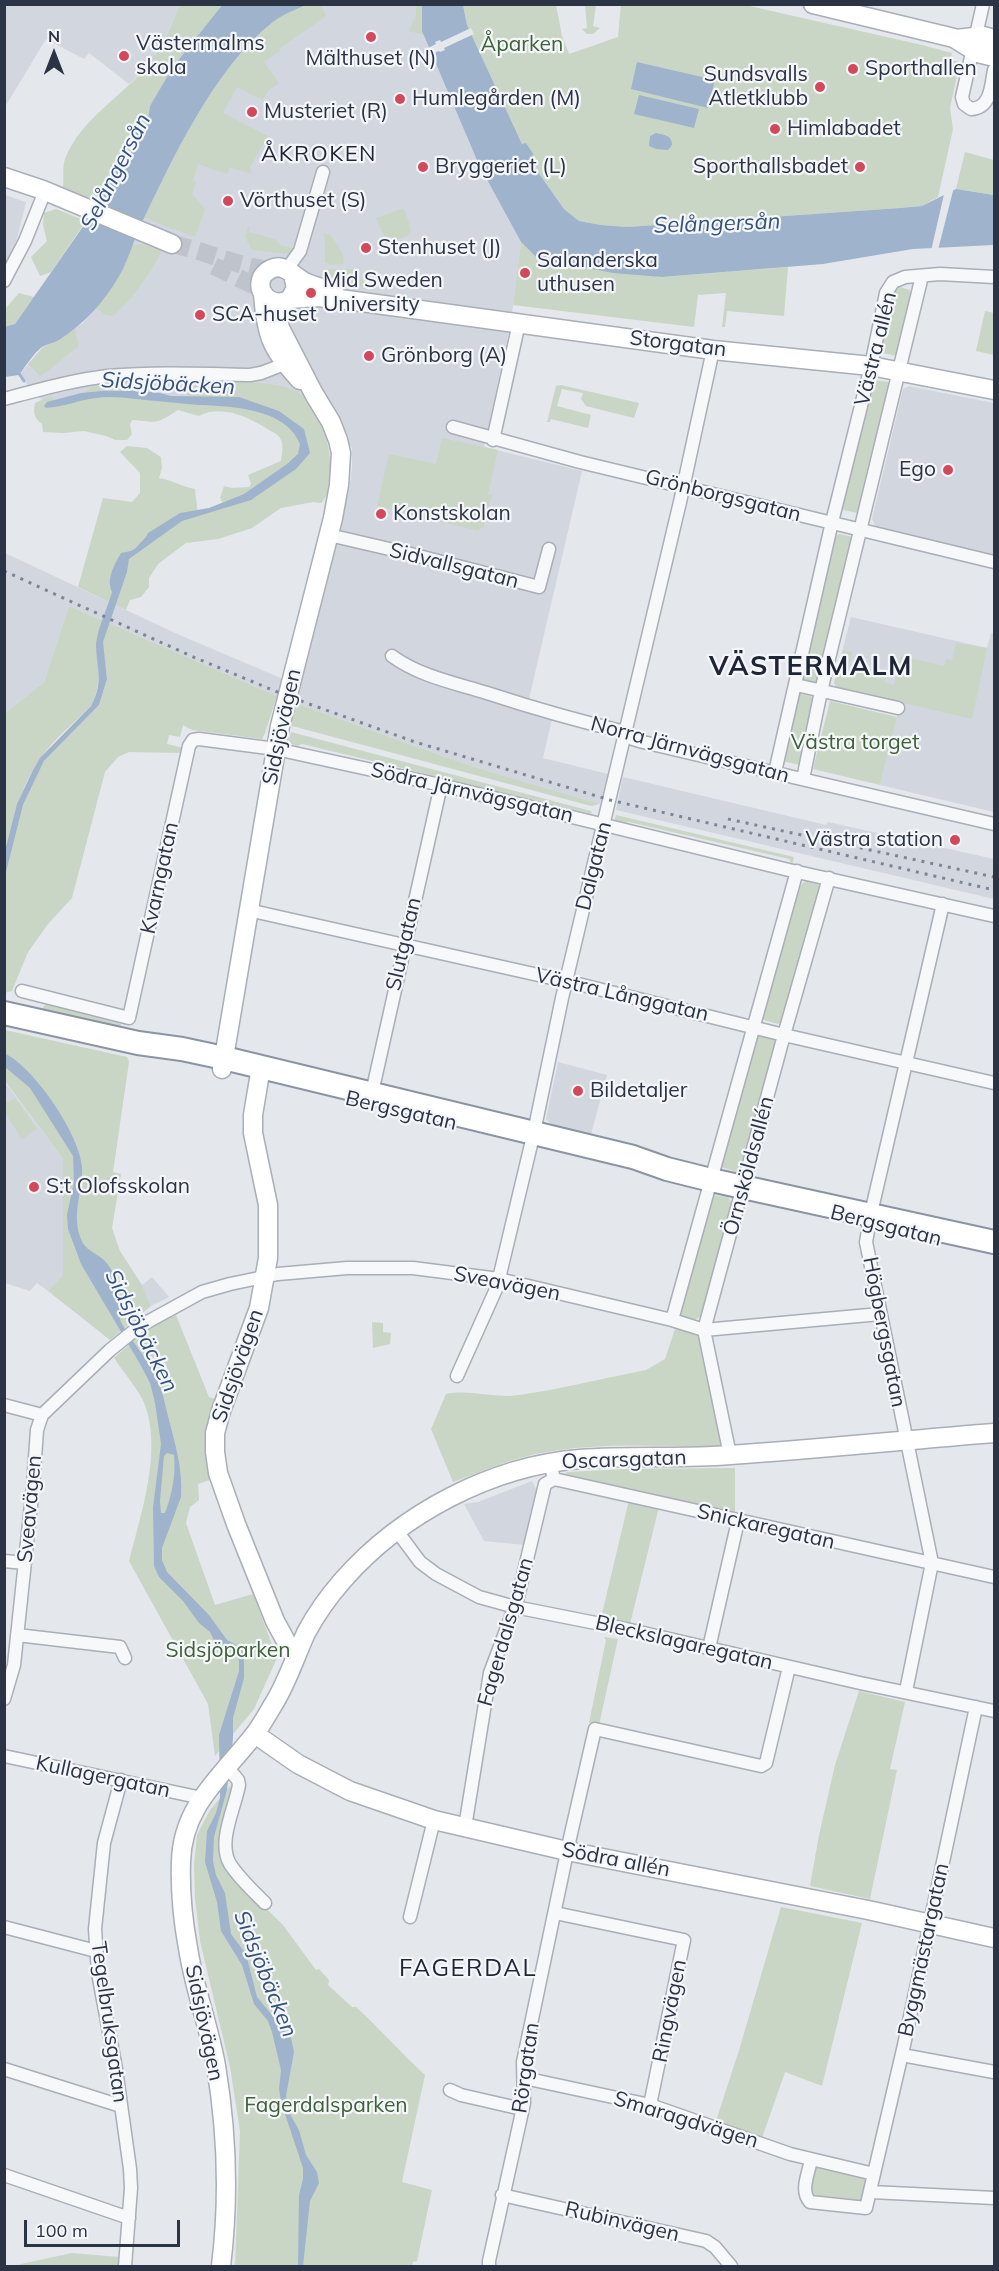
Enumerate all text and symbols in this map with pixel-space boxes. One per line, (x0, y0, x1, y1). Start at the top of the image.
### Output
north arrow (24, 24, 84, 84)
text: N (48, 26, 60, 46)
marker: Mälthuset (N) (364, 30, 378, 44)
place label: Västermalms skola (136, 31, 265, 81)
park label: Åparken (481, 32, 563, 58)
place label: Mälthuset (N) (305, 46, 437, 72)
marker: Västermalms skola (117, 49, 131, 63)
place label: Sporthallen (865, 56, 977, 82)
place label: Sundsvalls Atletklubb (704, 62, 808, 112)
marker: Sporthallen (846, 62, 860, 76)
marker: Sundsvalls Atletklubb (813, 80, 827, 94)
place label: Humlegården (M) (412, 86, 581, 112)
marker: Humlegården (M) (393, 92, 407, 106)
place label: Musteriet (R) (264, 99, 388, 125)
marker: Musteriet (R) (245, 105, 259, 119)
water label: Selångersån (75, 109, 157, 235)
place label: Himlabadet (787, 116, 901, 142)
marker: Himlabadet (768, 122, 782, 136)
district label: ÅKROKEN (261, 141, 377, 167)
place label: Bryggeriet (L) (435, 154, 567, 180)
place label: Sporthallsbadet (693, 154, 848, 180)
marker: Bryggeriet (L) (416, 160, 430, 174)
marker: Sporthallsbadet (853, 160, 867, 174)
place label: Vörthuset (S) (240, 188, 366, 214)
marker: Vörthuset (S) (221, 194, 235, 208)
water label: Selångersån (653, 209, 781, 239)
place label: Stenhuset (J) (378, 235, 501, 261)
marker: Stenhuset (J) (359, 241, 373, 255)
place label: Salanderska uthusen (537, 248, 658, 298)
marker: Salanderska uthusen (518, 266, 532, 280)
place label: Mid Sweden University (323, 268, 443, 318)
marker: Mid Sweden University (304, 286, 318, 300)
street label: Västra allén (850, 289, 902, 409)
place label: SCA-huset (212, 302, 317, 328)
marker: SCA-huset (193, 308, 207, 322)
street label: Storgatan (628, 326, 728, 362)
place label: Grönborg (A) (381, 343, 507, 369)
marker: Grönborg (A) (362, 349, 376, 363)
water label: Sidsjöbäcken (100, 367, 236, 401)
place label: Ego (899, 457, 936, 483)
marker: Ego (941, 463, 955, 477)
street label: Grönborgsgatan (642, 464, 804, 528)
place label: Konstskolan (393, 501, 511, 527)
marker: Konstskolan (374, 507, 388, 521)
street label: Sidvallsgatan (387, 538, 521, 594)
district label: VÄSTERMALM (709, 651, 913, 683)
street label: Sidsjövägen (257, 667, 307, 787)
street label: Norra Järnvägsgatan (588, 711, 792, 789)
park label: Västra torget (791, 730, 919, 756)
street label: Södra Järnvägsgatan (368, 757, 576, 829)
street label: Dalgatan (571, 819, 617, 913)
street label: Kvarngatan (136, 820, 184, 936)
place label: Västra station (806, 827, 943, 853)
marker: Västra station (948, 833, 962, 847)
street label: Slutgatan (381, 895, 427, 993)
street label: Västra Långgatan (533, 963, 711, 1027)
place label: Bildetaljer (590, 1078, 687, 1104)
marker: Bildetaljer (571, 1084, 585, 1098)
street label: Bergsgatan (343, 1086, 459, 1136)
street label: Örnsköldsallén (718, 1093, 780, 1239)
place label: S:t Olofsskolan (46, 1174, 190, 1200)
marker: S:t Olofsskolan (27, 1180, 41, 1194)
street label: Bergsgatan (828, 1200, 944, 1252)
street label: Högbergsgatan (857, 1255, 911, 1409)
street label: Sveavägen (452, 1261, 562, 1307)
water label: Sidsjöbäcken (99, 1265, 183, 1397)
street label: Sidsjövägen (207, 1306, 269, 1426)
street label: Oscarsgatan (561, 1445, 687, 1475)
street label: Sveavägen (13, 1454, 47, 1564)
street label: Snickaregatan (695, 1499, 837, 1555)
street label: Fagerdalsgatan (473, 1555, 539, 1709)
street label: Bleckslagaregatan (593, 1610, 775, 1676)
park label: Sidsjöparken (165, 1638, 291, 1664)
street label: Kullagergatan (33, 1750, 173, 1804)
street label: Södra allén (560, 1837, 672, 1883)
street label: Byggmästargatan (893, 1861, 955, 2039)
water label: Sidsjöbäcken (228, 1907, 302, 2041)
street label: Tegelbruksgatan (85, 1940, 133, 2104)
district label: FAGERDAL (399, 1955, 537, 1983)
street label: Ringvägen (648, 1957, 692, 2065)
street label: Sidsjövägen (179, 1963, 229, 2083)
street label: Rörgatan (507, 2021, 545, 2115)
street label: Smaragdvägen (611, 2086, 761, 2154)
park label: Fagerdalsparken (244, 2093, 408, 2119)
street label: Rubinvägen (562, 2197, 682, 2247)
scale bar (27, 2208, 183, 2246)
text: 100 m (35, 2219, 88, 2242)

